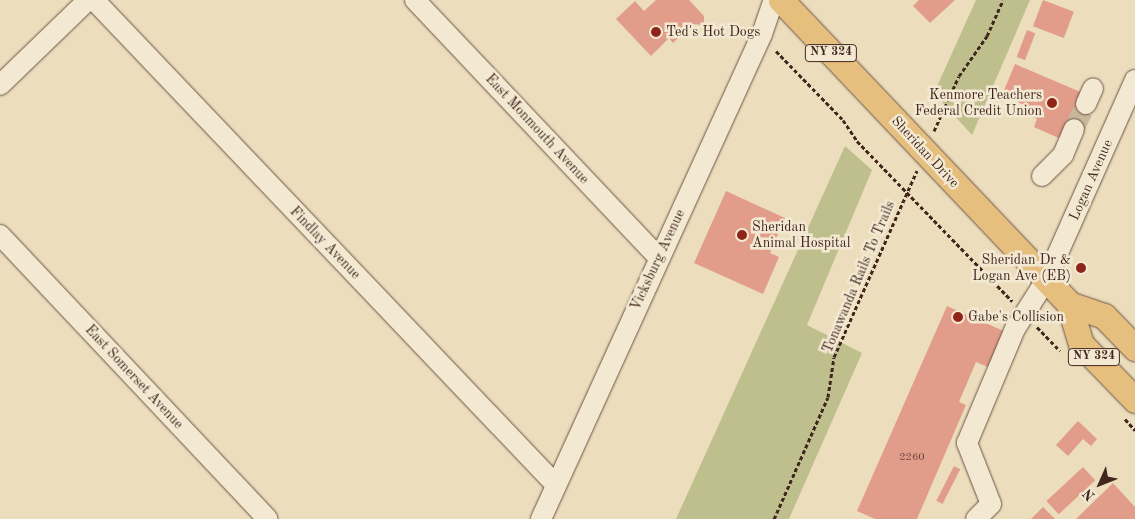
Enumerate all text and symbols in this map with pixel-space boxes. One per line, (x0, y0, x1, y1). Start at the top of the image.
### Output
place label: Ted's Hot Dogs (666, 24, 760, 40)
marker: Ted's Hot Dogs (650, 26, 662, 38)
road number: NY 324 (805, 44, 857, 62)
street label: East Monmouth Avenue (482, 71, 592, 187)
place label: Kenmore Teachers Federal Credit Union (915, 87, 1042, 120)
marker: Kenmore Teachers Federal Credit Union (1046, 97, 1058, 109)
street label: Sheridan Drive (888, 113, 962, 191)
street label: Logan Avenue (1066, 137, 1116, 223)
street label: Tonawanda Rails To Trails (819, 198, 899, 356)
street label: Findlay Avenue (286, 203, 364, 283)
street label: Vicksburg Avenue (627, 207, 689, 313)
place label: Sheridan Animal Hospital (752, 219, 850, 252)
marker: Sheridan Animal Hospital (736, 229, 748, 241)
place label: Sheridan Dr & Logan Ave (EB) (972, 252, 1071, 284)
marker: Sheridan Dr & Logan Ave (EB) (1075, 262, 1087, 274)
place label: Gabe's Collision (968, 309, 1064, 325)
marker: Gabe's Collision (952, 311, 964, 323)
street label: East Somerset Avenue (81, 321, 187, 433)
road number: NY 324 (1068, 348, 1120, 367)
house number: 2260 (899, 451, 925, 465)
north arrow (1075, 459, 1125, 509)
text: N (1080, 486, 1098, 503)

